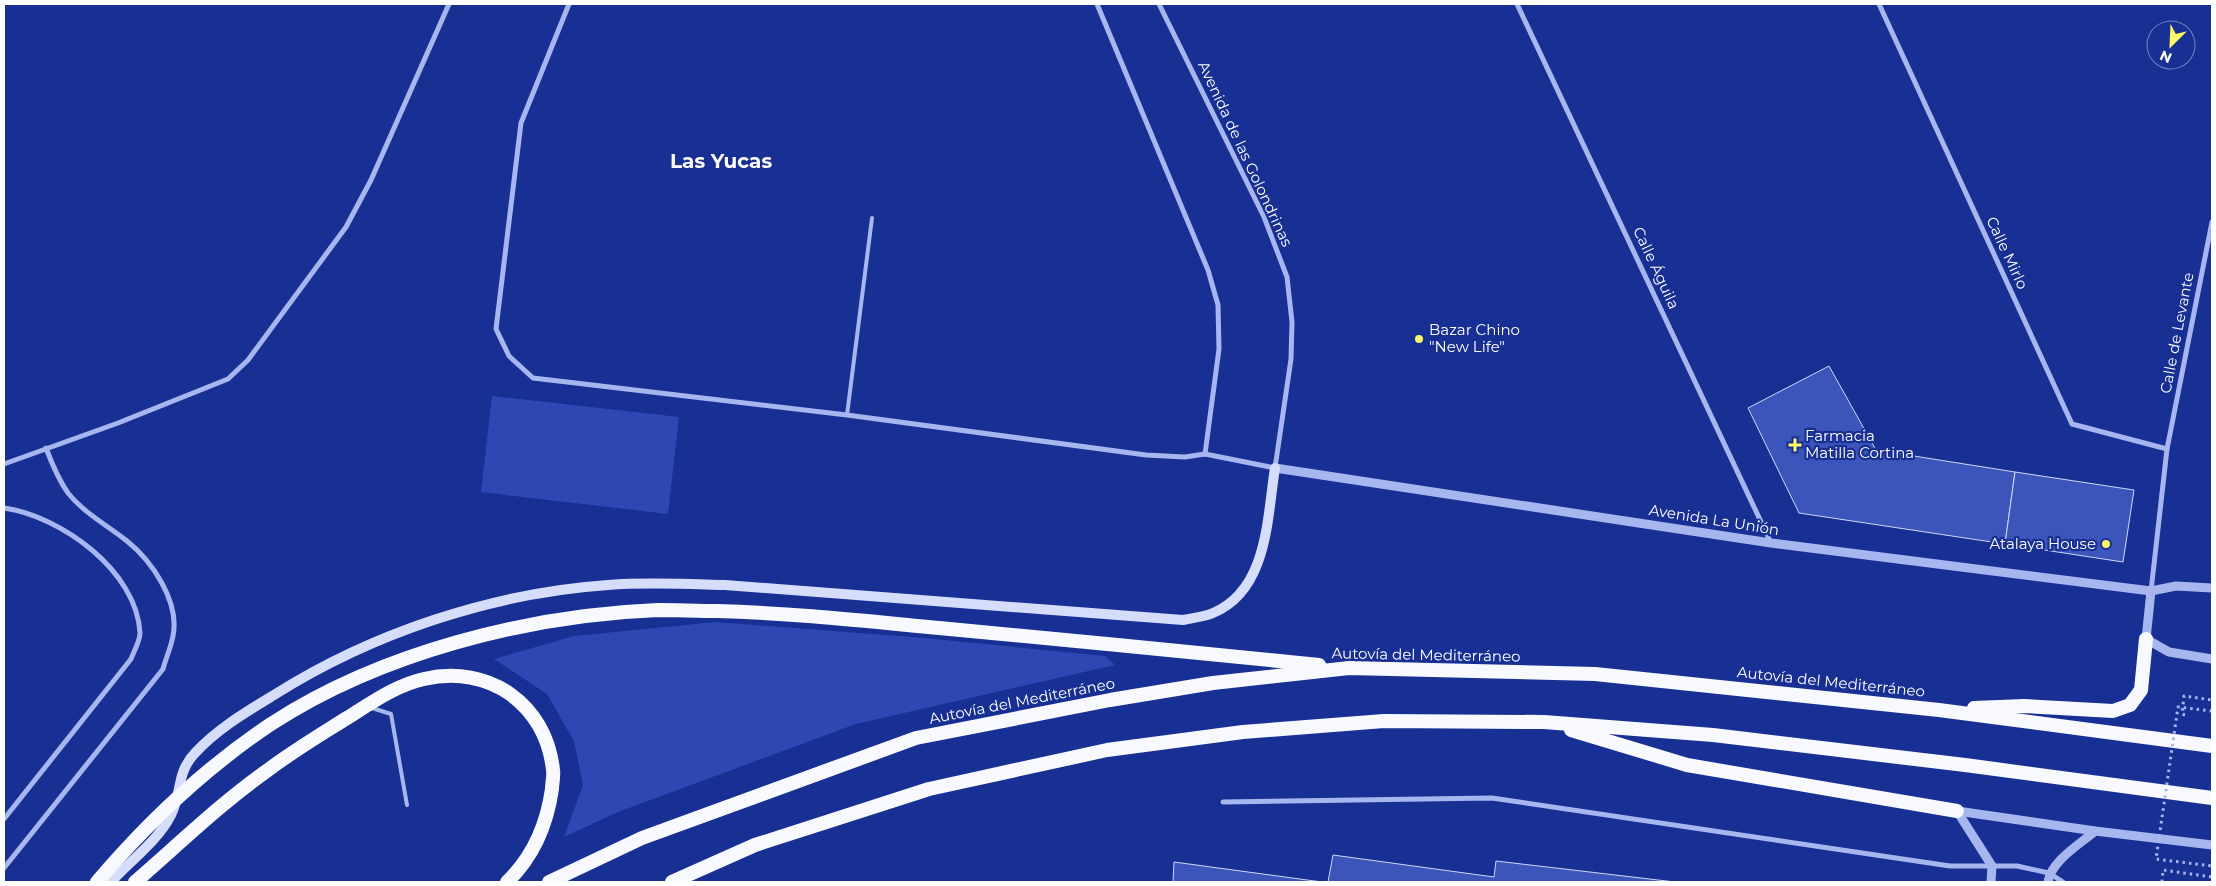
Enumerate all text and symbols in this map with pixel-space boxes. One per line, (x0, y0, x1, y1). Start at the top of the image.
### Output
north arrow (2146, 20, 2196, 70)
text: N (2157, 46, 2175, 67)
street label: Avenida de las Golondrinas (1194, 58, 1297, 250)
district label: Las Yucas (670, 149, 772, 173)
street label: Calle Mirlo (1982, 213, 2033, 292)
street label: Calle Águila (1629, 224, 1684, 312)
street label: Calle de Levante (2155, 271, 2198, 395)
place label: Bazar Chino "New Life" (1429, 320, 1520, 356)
marker: Bazar Chino "New Life" (1413, 333, 1425, 345)
place label: Farmacia Matilla Cortina (1805, 426, 1914, 462)
marker: Farmacia Matilla Cortina (1789, 439, 1801, 451)
street label: Avenida La Unión (1648, 500, 1781, 539)
place label: Atalaya House (1989, 534, 2096, 553)
marker: Atalaya House (2100, 538, 2112, 550)
street label: Autovía del Mediterráneo (1331, 643, 1521, 666)
street label: Autovía del Mediterráneo (1736, 662, 1926, 701)
street label: Autovía del Mediterráneo (927, 673, 1116, 728)

